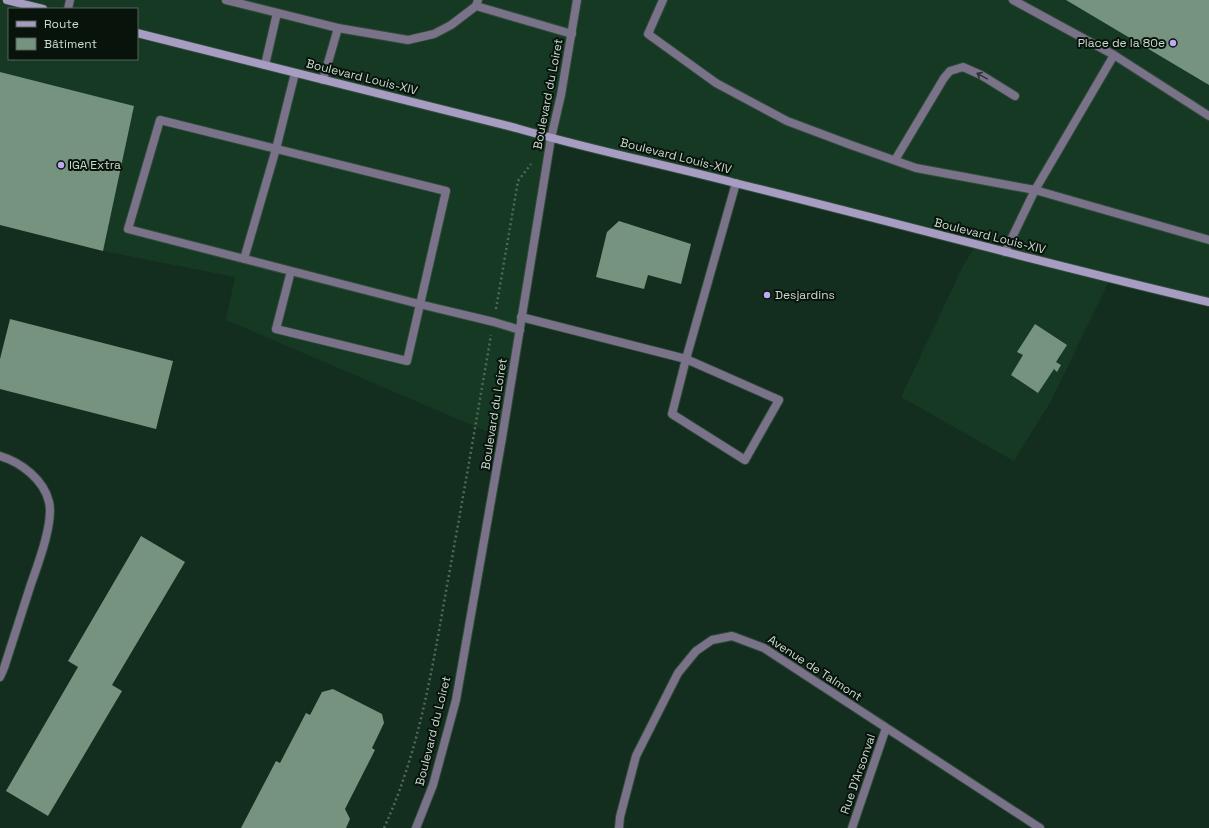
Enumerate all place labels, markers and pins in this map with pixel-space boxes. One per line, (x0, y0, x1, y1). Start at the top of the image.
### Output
place label: Place de la 80e (1078, 35, 1165, 51)
marker: Place de la 80e (1168, 38, 1178, 48)
place label: IGA Extra (69, 157, 121, 173)
marker: IGA Extra (56, 160, 66, 170)
place label: Desjardins (775, 287, 835, 303)
marker: Desjardins (762, 290, 772, 300)

